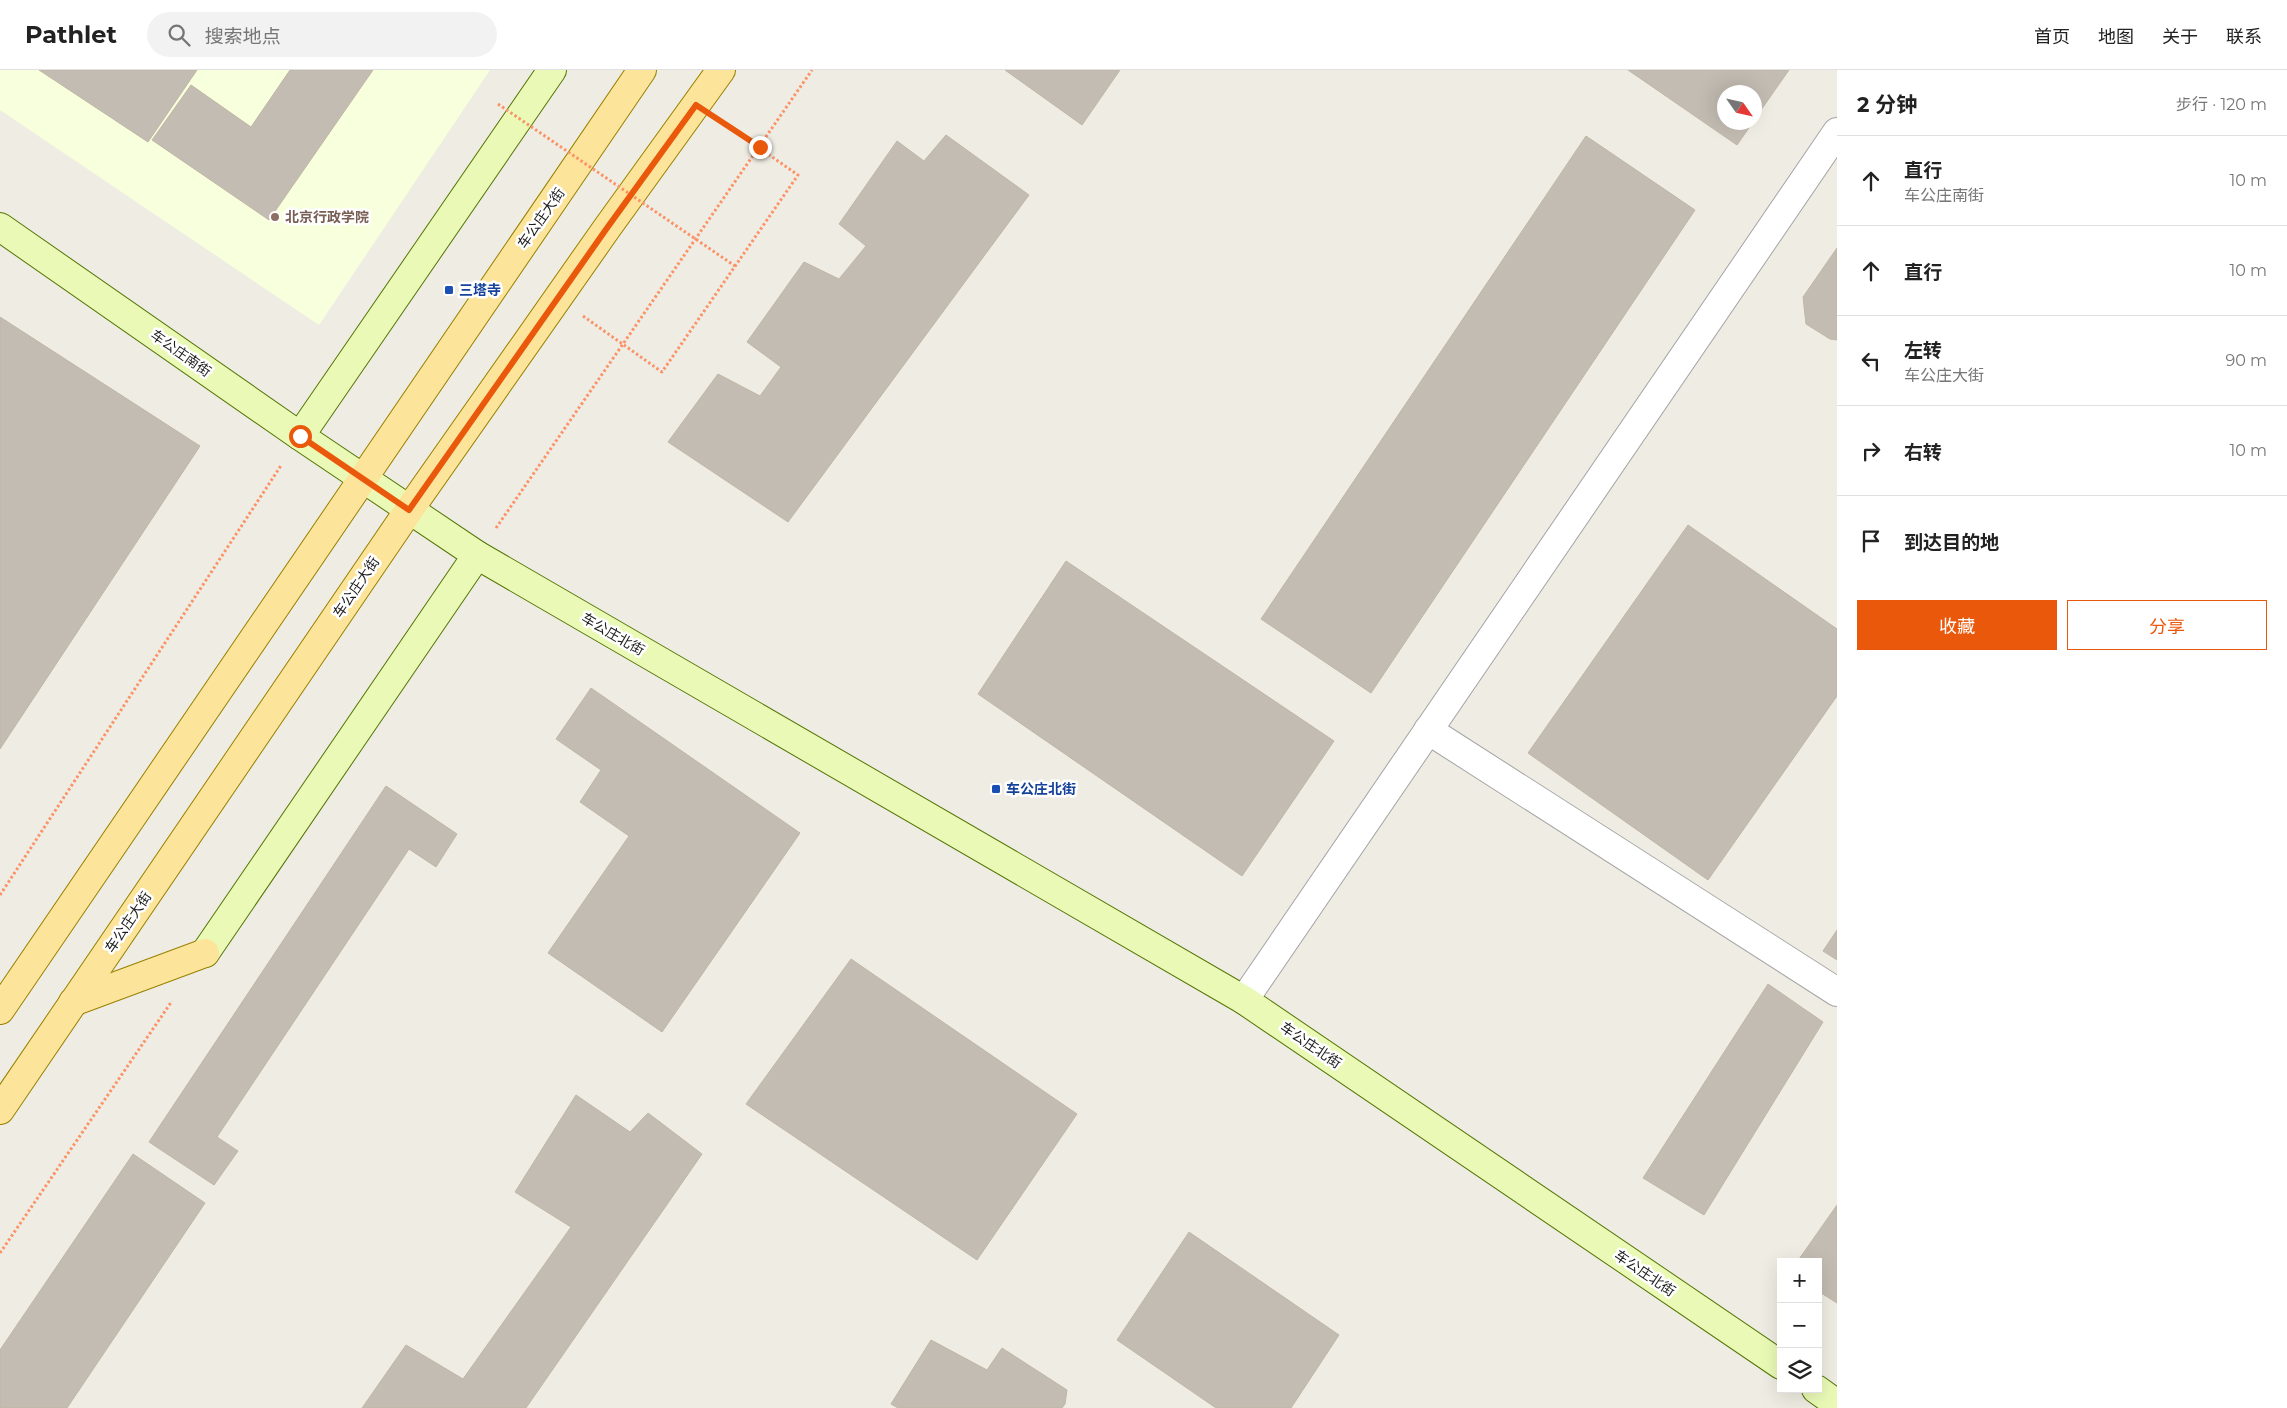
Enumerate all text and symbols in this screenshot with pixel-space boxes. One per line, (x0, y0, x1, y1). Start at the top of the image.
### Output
search box (147, 12, 497, 57)
text: Pathlet (25, 20, 117, 49)
icon: search (165, 21, 193, 49)
text: 搜索地点 (205, 25, 281, 48)
text: 首页 (2034, 26, 2070, 48)
text: 地图 (2098, 26, 2134, 48)
text: 关于 (2162, 26, 2198, 48)
text: 联系 (2226, 26, 2262, 48)
north arrow (1717, 85, 1762, 130)
text: 2 分钟 (1857, 92, 1917, 117)
text: 步行 · 120 m (2176, 95, 2267, 114)
route end (749, 136, 772, 159)
text: 直行 (1904, 159, 1942, 182)
icon: ahead (1857, 167, 1885, 195)
text: 10 m (2229, 171, 2267, 190)
street label: 车公庄大街 (514, 184, 568, 252)
text: 车公庄南街 (1904, 186, 1984, 205)
place label: 北京行政学院 (285, 208, 369, 226)
marker: 北京行政学院 (269, 211, 281, 223)
icon: ahead (1857, 257, 1885, 285)
text: 直行 (1904, 261, 1942, 284)
text: 10 m (2229, 261, 2267, 280)
place label: 三塔寺 (459, 281, 501, 299)
marker: 三塔寺 (443, 284, 455, 296)
street label: 车公庄南街 (147, 326, 215, 380)
text: 左转 (1904, 339, 1942, 362)
icon: left (1857, 347, 1885, 375)
text: 90 m (2225, 351, 2267, 370)
text: 车公庄大街 (1904, 366, 1984, 385)
route start (289, 425, 312, 448)
icon: right (1857, 437, 1885, 465)
text: 右转 (1904, 441, 1942, 464)
text: 10 m (2229, 441, 2267, 460)
icon: arrive (1857, 527, 1885, 555)
text: 到达目的地 (1904, 531, 1999, 554)
street label: 车公庄大街 (329, 553, 383, 621)
button: 收藏 (1857, 600, 2057, 650)
button: 分享 (2067, 600, 2267, 650)
street label: 车公庄北街 (578, 609, 648, 659)
place label: 车公庄北街 (1006, 780, 1076, 798)
marker: 车公庄北街 (990, 783, 1002, 795)
street label: 车公庄大街 (101, 888, 155, 956)
street label: 车公庄北街 (1277, 1018, 1345, 1072)
street label: 车公庄北街 (1611, 1246, 1679, 1300)
map controls (1777, 1258, 1822, 1393)
button: + (1777, 1258, 1822, 1303)
button: − (1777, 1303, 1822, 1348)
button: layers (1777, 1348, 1822, 1393)

